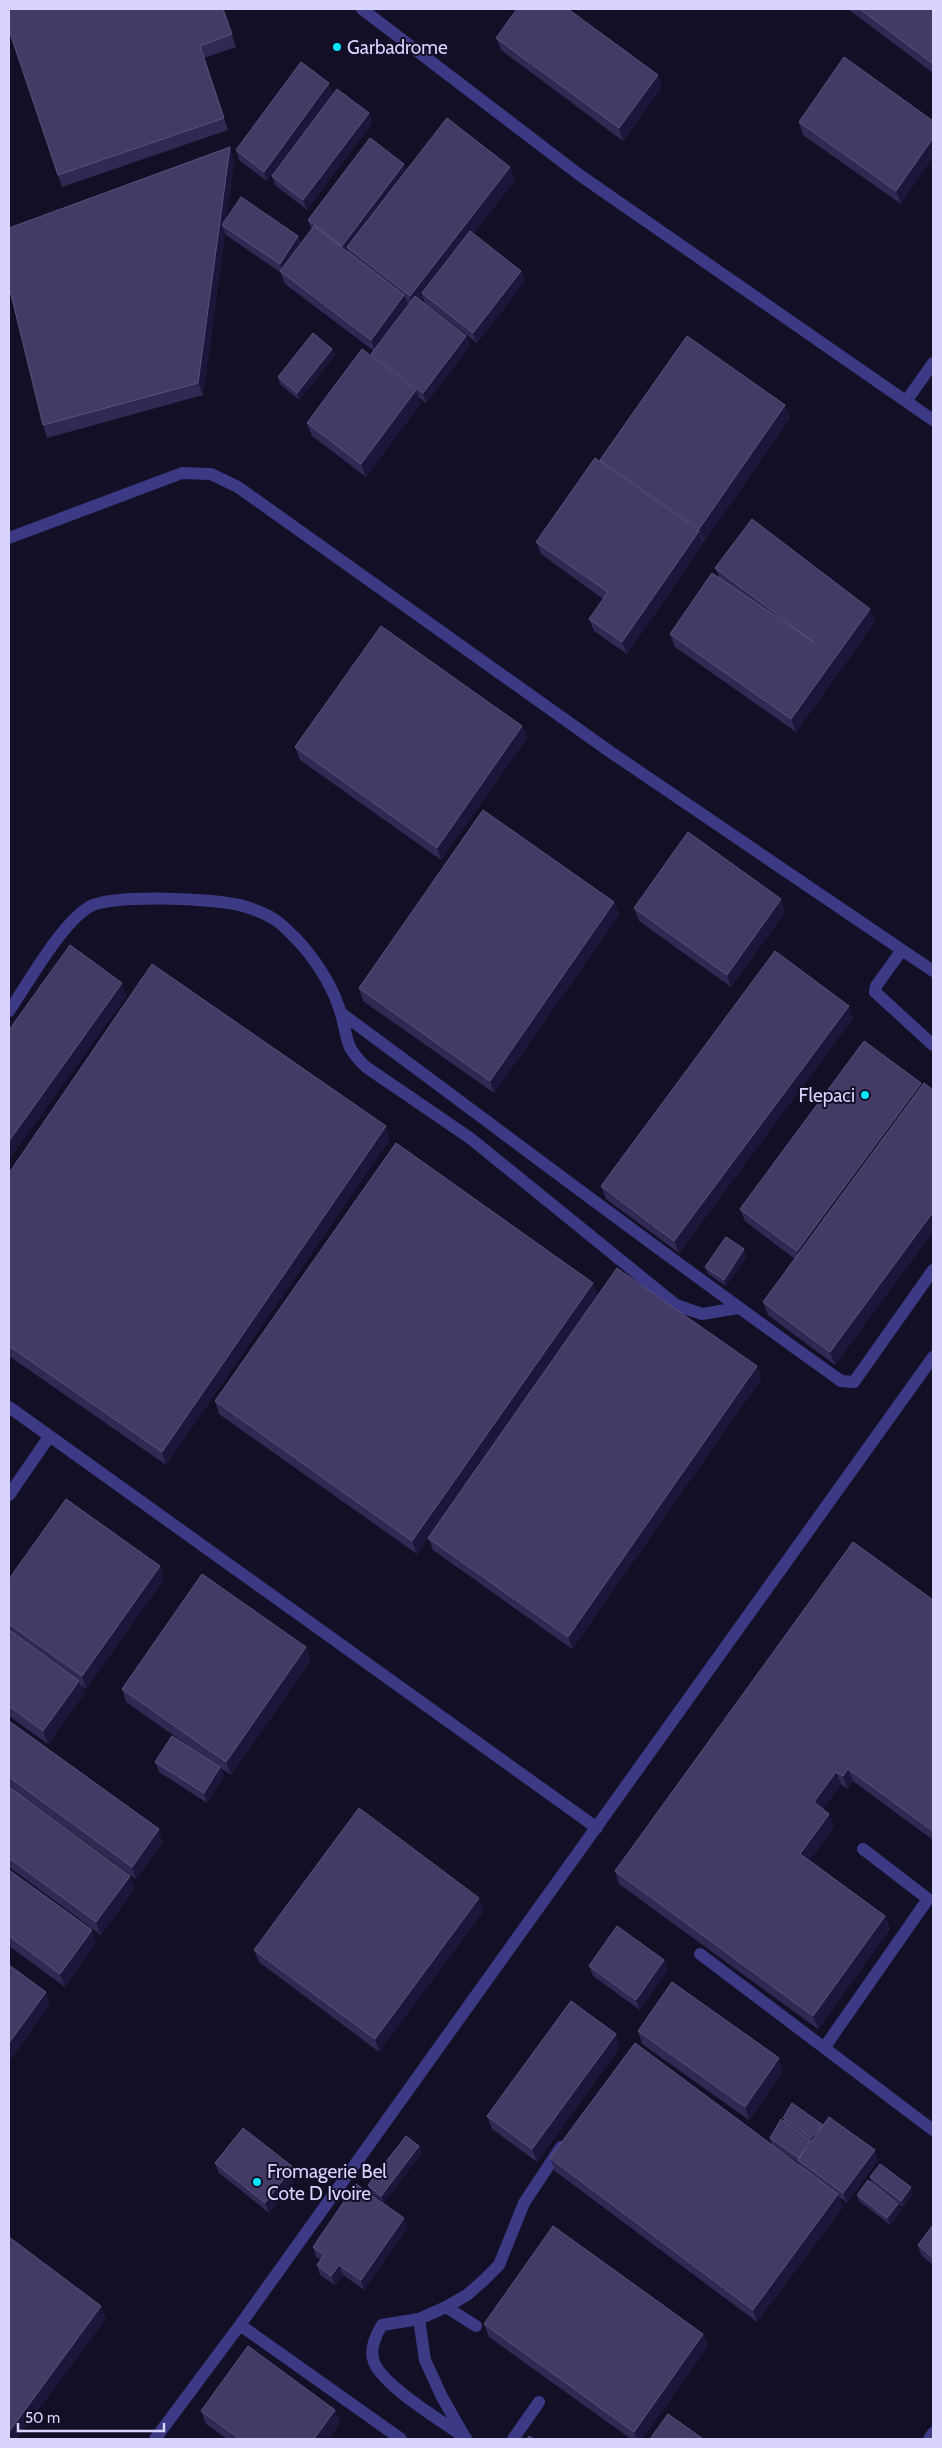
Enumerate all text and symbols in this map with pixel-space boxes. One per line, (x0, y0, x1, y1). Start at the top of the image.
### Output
place label: Garbadrome (347, 36, 448, 59)
marker: Garbadrome (331, 41, 343, 53)
place label: Flepaci (799, 1084, 855, 1107)
marker: Flepaci (859, 1089, 871, 1101)
place label: Fromagerie Bel Cote D Ivoire (267, 2160, 387, 2205)
marker: Fromagerie Bel Cote D Ivoire (251, 2176, 263, 2188)
scale bar (18, 2400, 164, 2432)
text: 50 m (25, 2409, 60, 2427)

